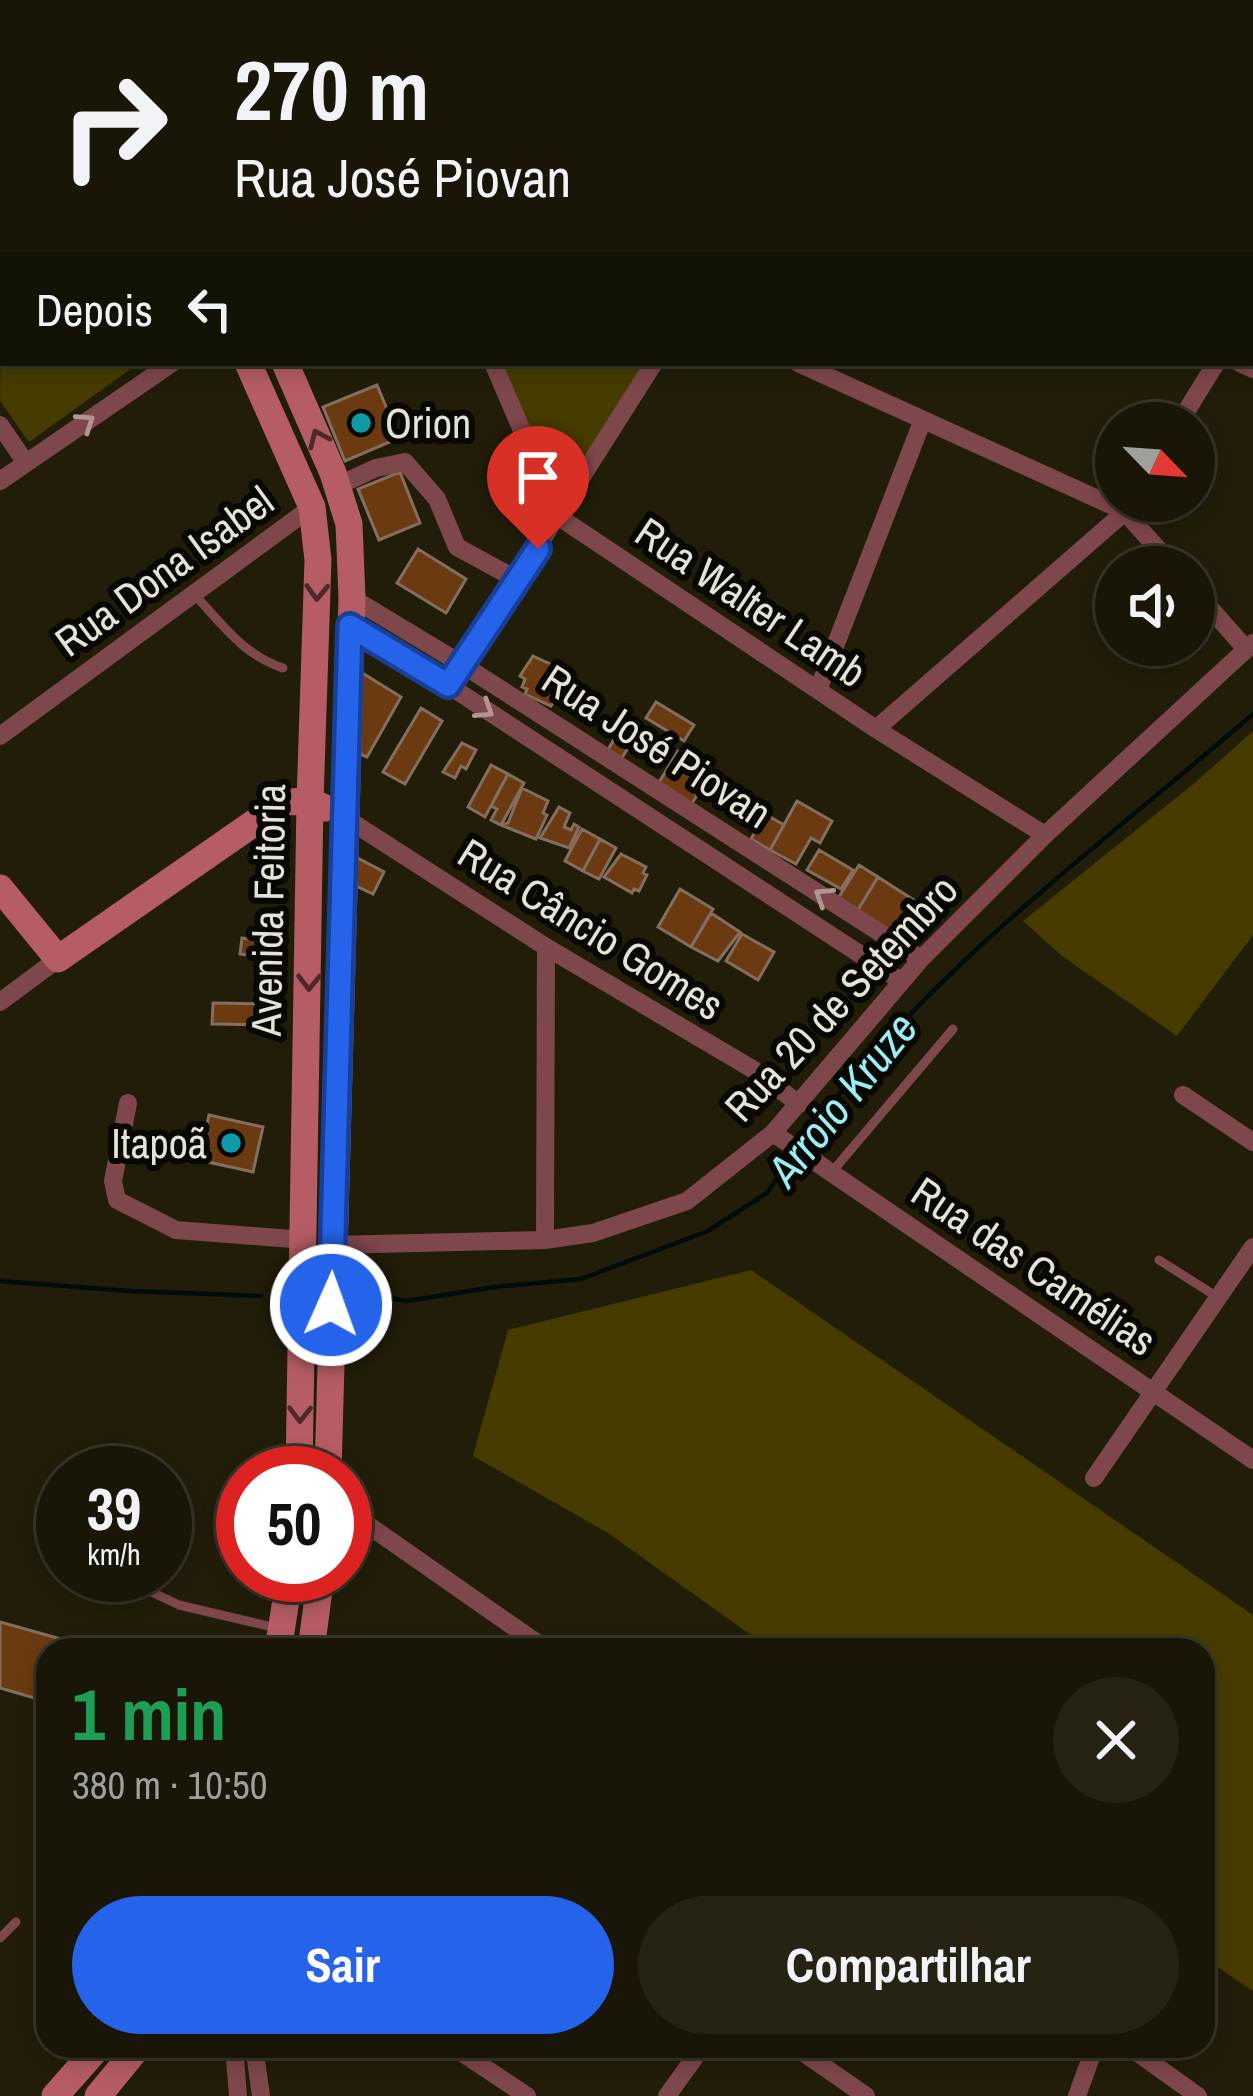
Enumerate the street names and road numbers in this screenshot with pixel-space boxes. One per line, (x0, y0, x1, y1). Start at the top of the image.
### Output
street label: Rua Dona Isabel (44, 473, 284, 669)
street label: Rua Walter Lamb (625, 504, 877, 700)
street label: Rua José Piovan (532, 651, 782, 841)
street label: Avenida Feitoria (238, 783, 298, 1038)
street label: Rua Câncio Gomes (448, 825, 734, 1033)
street label: Rua 20 de Setembro (712, 863, 970, 1133)
street label: Rua das Camélias (901, 1164, 1167, 1368)

